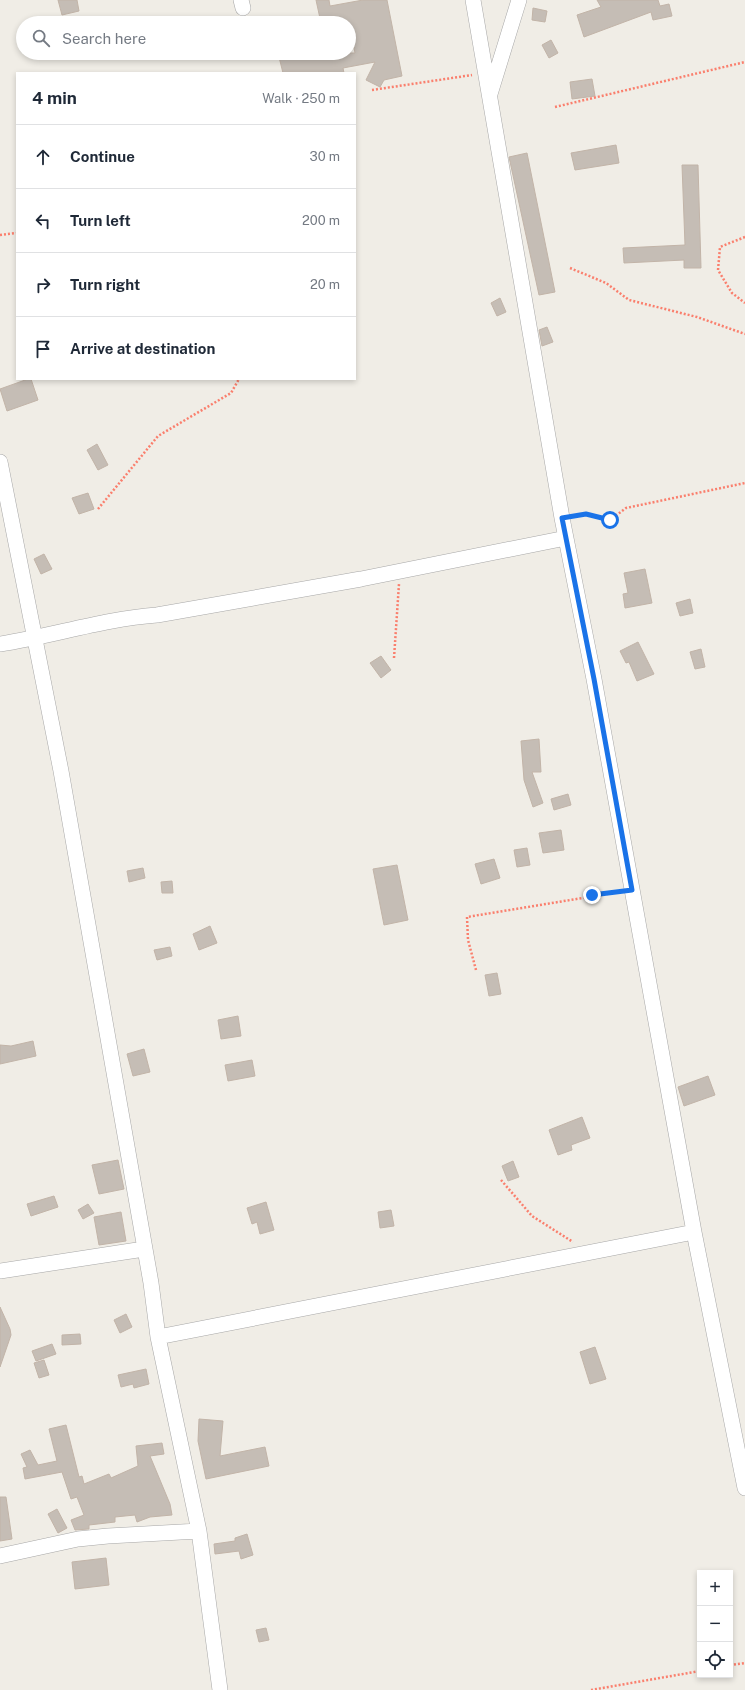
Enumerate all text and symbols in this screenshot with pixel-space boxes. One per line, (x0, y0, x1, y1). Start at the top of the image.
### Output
search box (16, 16, 356, 60)
icon: search (30, 27, 52, 49)
text: Search here (62, 30, 146, 47)
text: 4 min (32, 88, 77, 108)
text: Walk · 250 m (262, 91, 340, 106)
icon: ahead (32, 146, 54, 168)
text: Continue (70, 148, 135, 165)
text: 30 m (310, 149, 340, 164)
icon: left (32, 210, 54, 232)
text: Turn left (70, 212, 131, 229)
text: 200 m (302, 213, 340, 228)
icon: right (32, 274, 54, 296)
text: Turn right (70, 276, 140, 293)
text: 20 m (310, 277, 340, 292)
icon: arrive (32, 338, 54, 360)
text: Arrive at destination (70, 340, 215, 357)
route start (601, 511, 619, 529)
route end (583, 886, 601, 904)
map controls (697, 1570, 733, 1678)
button: + (697, 1570, 733, 1606)
button: − (697, 1606, 733, 1642)
button: locate (697, 1642, 733, 1678)

